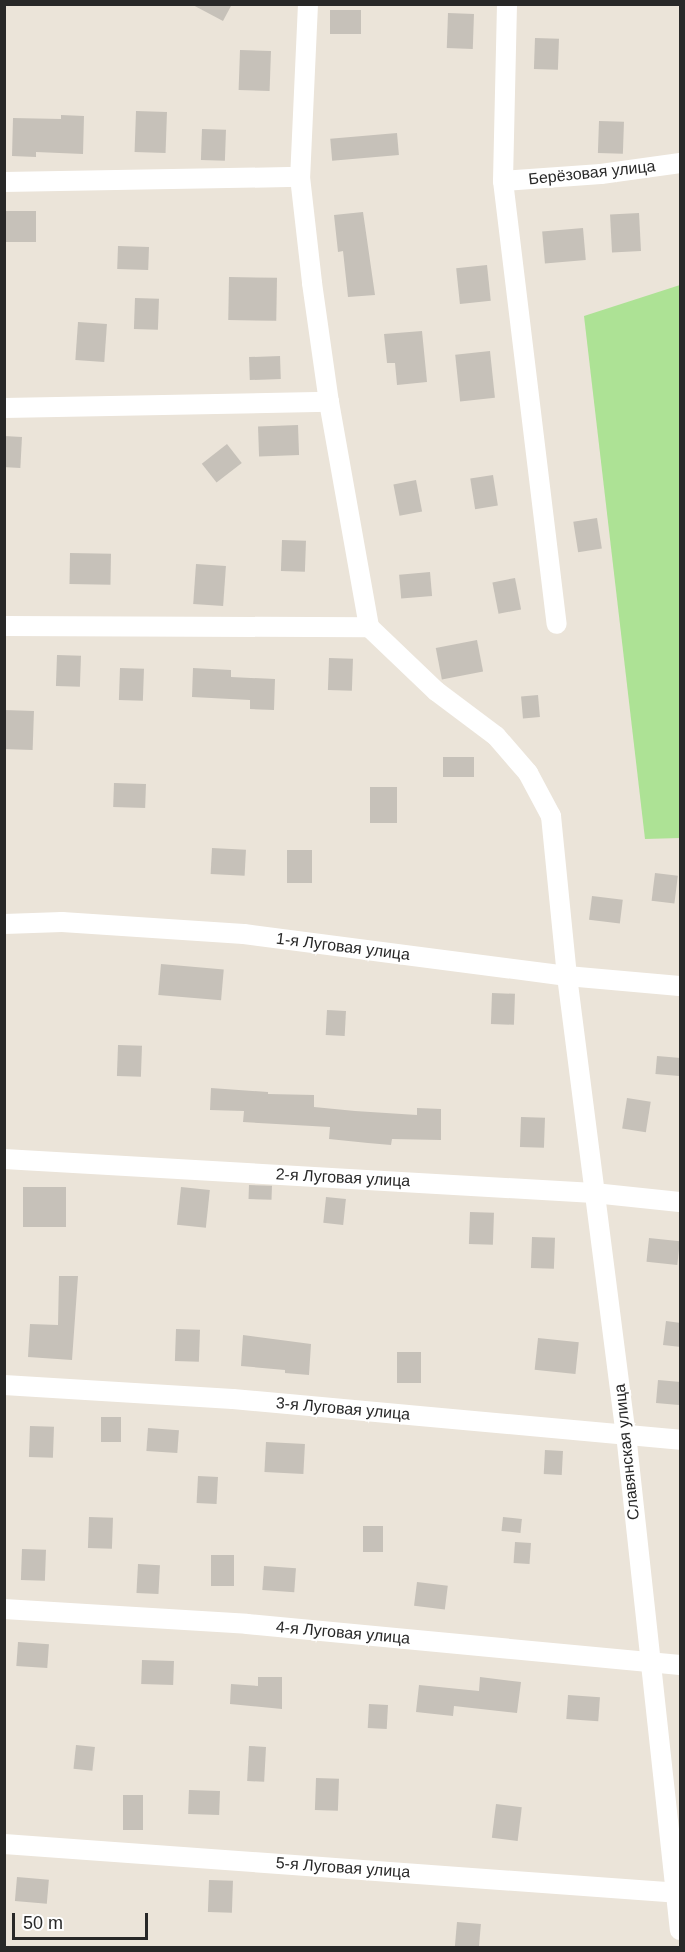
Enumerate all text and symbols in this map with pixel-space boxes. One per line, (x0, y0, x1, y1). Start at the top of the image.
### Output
street label: Берёзовая улица (528, 157, 656, 189)
street label: 1-я Луговая улица (275, 929, 411, 965)
street label: 2-я Луговая улица (275, 1165, 411, 1191)
street label: Славянская улица (610, 1383, 644, 1521)
street label: 3-я Луговая улица (275, 1394, 411, 1424)
street label: 4-я Луговая улица (275, 1618, 411, 1648)
street label: 5-я Луговая улица (275, 1854, 411, 1882)
scale bar (15, 1901, 152, 1939)
text: 50 m (23, 1913, 63, 1933)

